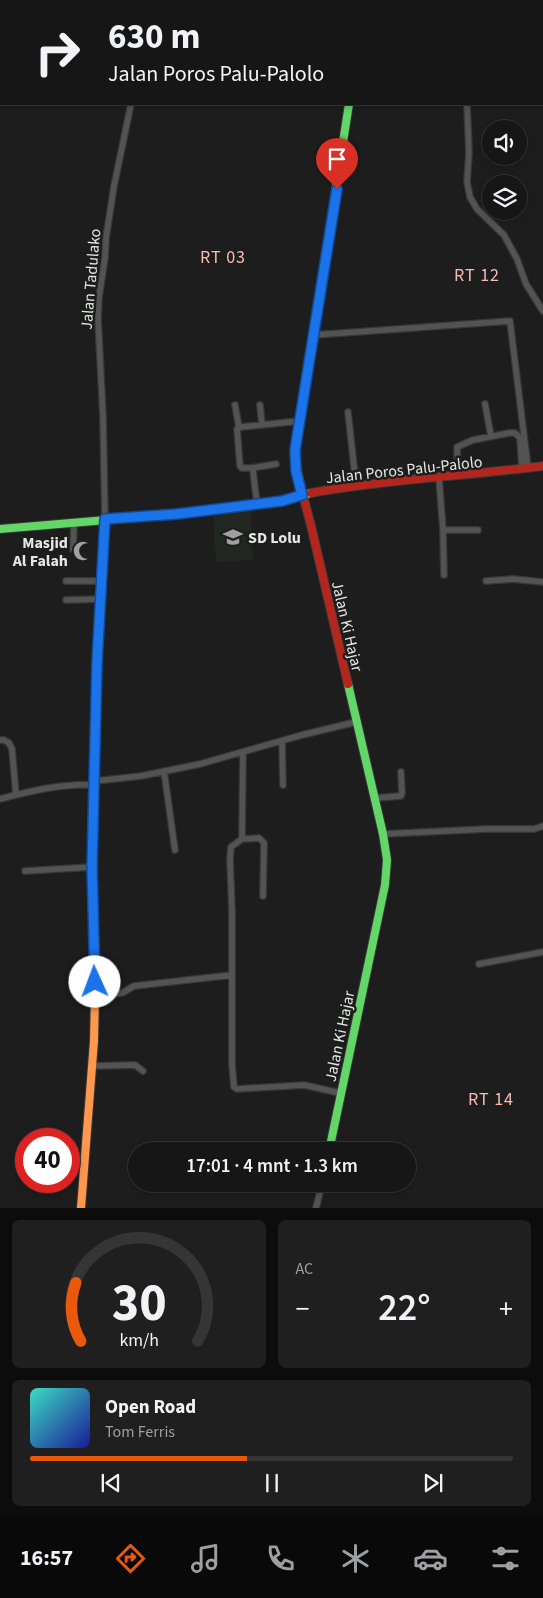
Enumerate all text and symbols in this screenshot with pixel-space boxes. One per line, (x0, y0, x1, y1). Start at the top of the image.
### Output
text: 630 m (108, 12, 200, 62)
icon: right (25, 20, 90, 85)
text: Jalan Poros Palu-Palolo (108, 58, 324, 90)
map controls (482, 120, 527, 220)
button: sound (482, 120, 527, 165)
pin (316, 138, 358, 189)
icon: arrive (323, 145, 351, 173)
button: layers (482, 175, 527, 220)
street label: Jalan Tadulako (76, 228, 106, 331)
district label: RT 03 (200, 245, 246, 270)
district label: RT 12 (454, 263, 500, 288)
street label: Jalan Poros Palu-Palolo (325, 451, 483, 489)
school or university icon: SD Lolu (222, 526, 244, 548)
place label: SD Lolu (248, 527, 301, 549)
place label: Masjid Al Falah (12, 532, 68, 572)
mosque icon: Masjid Al Falah (72, 540, 94, 562)
street label: Jalan Ki Hajar (326, 579, 368, 674)
position arrow (68, 955, 120, 1007)
street label: Jalan Ki Hajar (320, 988, 360, 1084)
district label: RT 14 (468, 1087, 514, 1112)
speed limit sign: 40 (15, 1128, 80, 1193)
text: 17:01 · 4 mnt · 1.3 km (186, 1153, 358, 1180)
text: AC (296, 1258, 313, 1280)
text: 30 (111, 1267, 166, 1341)
text: 22° (378, 1281, 430, 1335)
text: − (296, 1289, 309, 1329)
text: + (499, 1289, 513, 1329)
text: km/h (119, 1328, 159, 1353)
text: Open Road (105, 1394, 196, 1421)
text: Tom Ferris (105, 1421, 175, 1443)
icon: previous (97, 1469, 125, 1497)
icon: pause (258, 1469, 286, 1497)
icon: next (419, 1469, 447, 1497)
icon: directions (113, 1541, 148, 1576)
icon: music (188, 1541, 223, 1576)
icon: phone (263, 1541, 298, 1576)
icon: climate (338, 1541, 373, 1576)
icon: car (413, 1541, 448, 1576)
icon: filters (488, 1541, 523, 1576)
text: 16:57 (20, 1542, 73, 1574)

